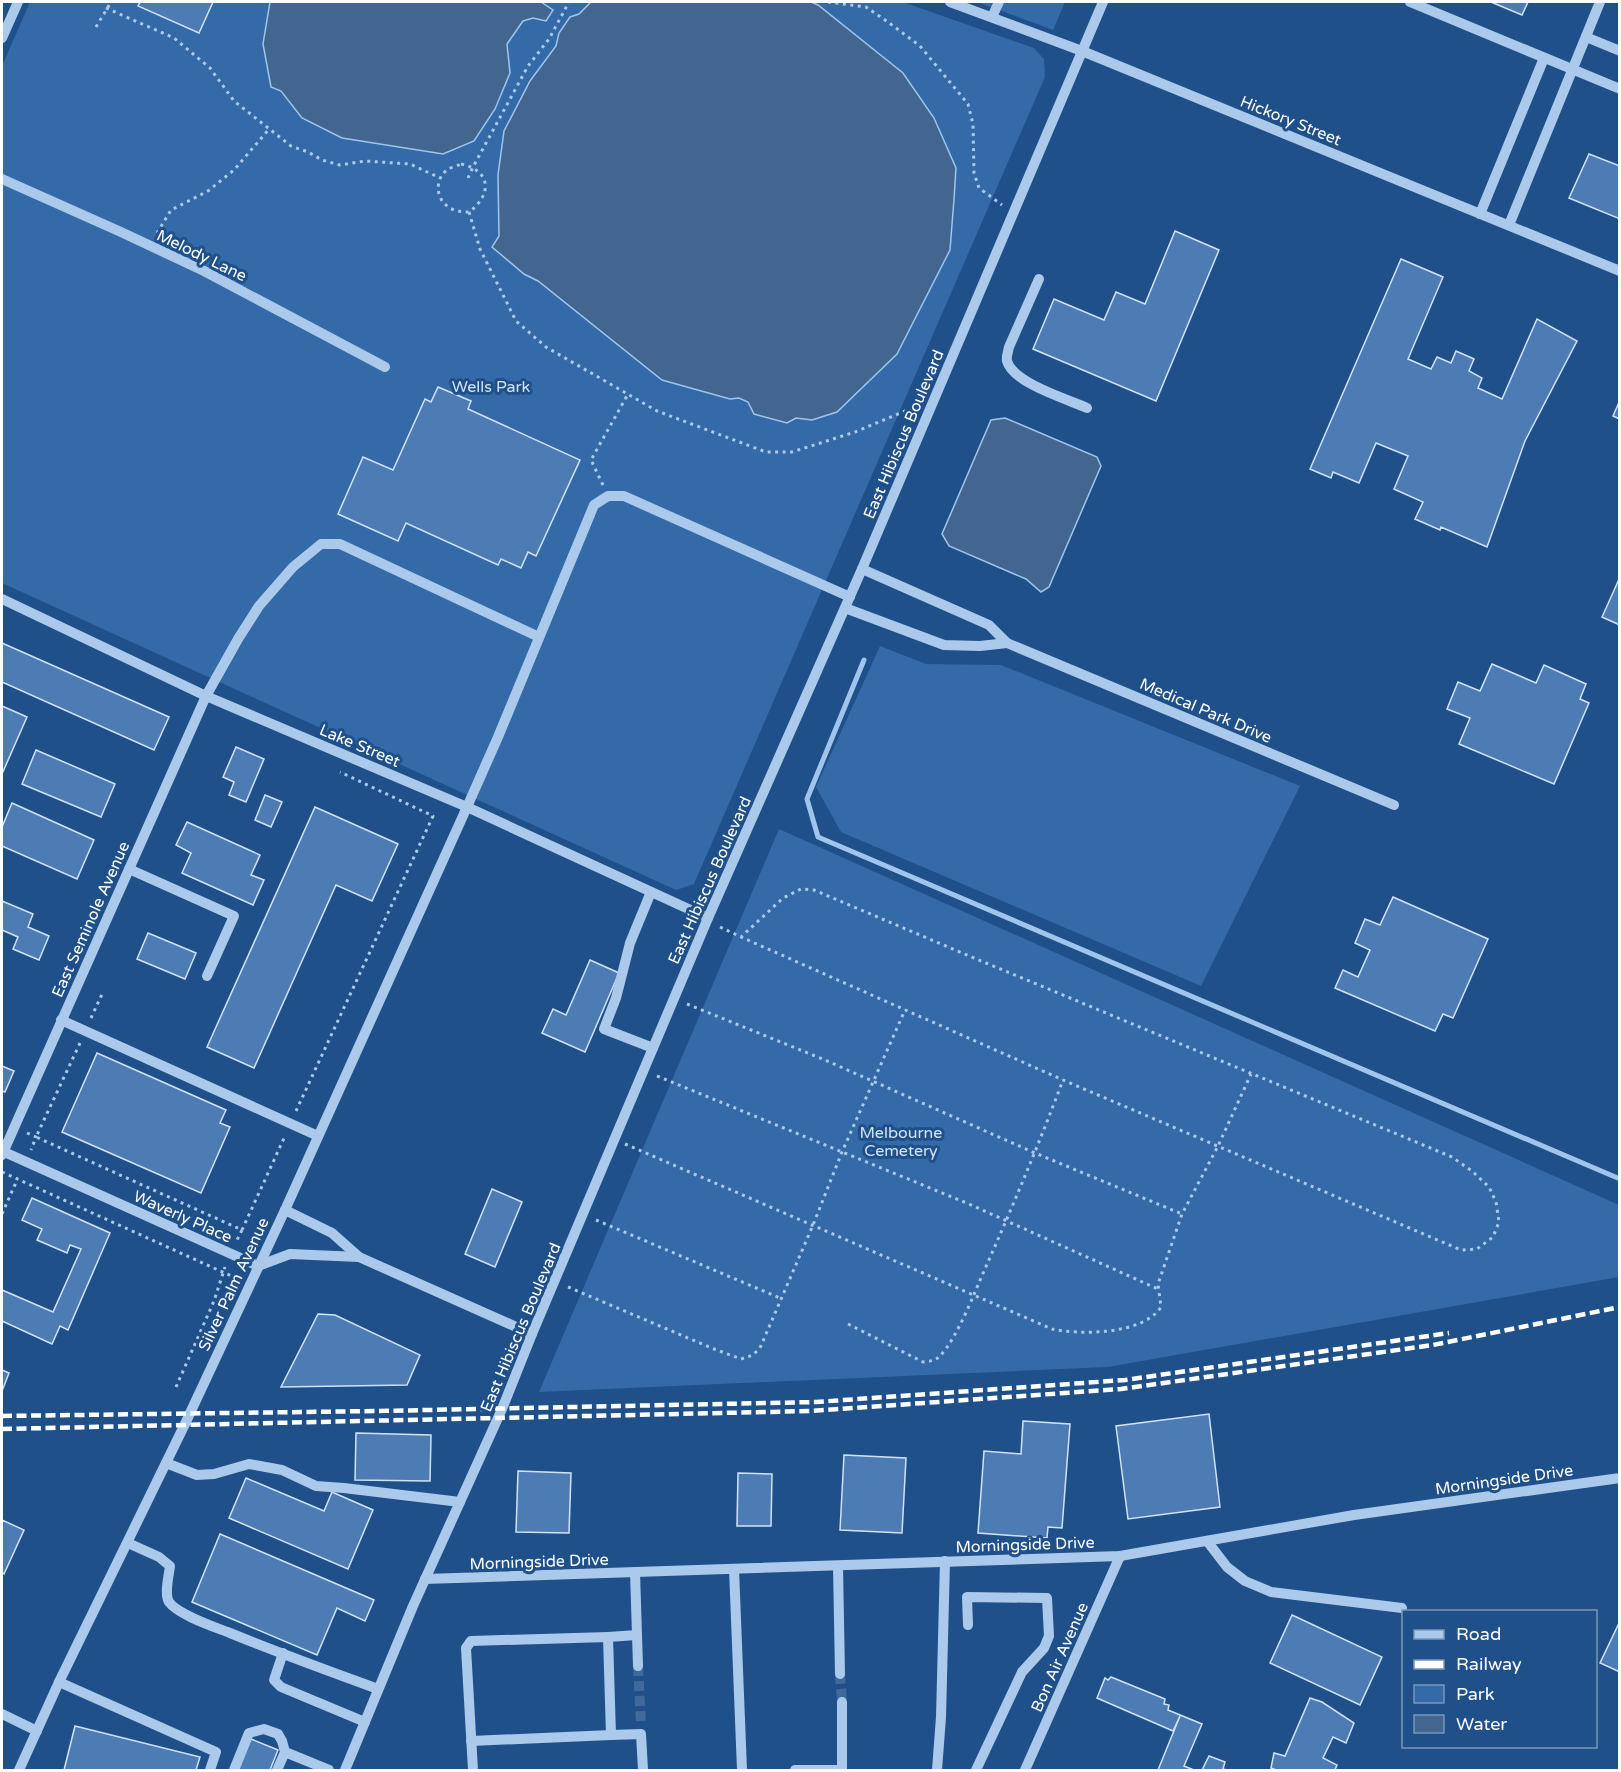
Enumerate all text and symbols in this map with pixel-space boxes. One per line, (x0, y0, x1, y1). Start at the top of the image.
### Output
street label: Hickory Street (1237, 92, 1344, 150)
street label: Melody Lane (153, 225, 250, 286)
street label: East Hibiscus Boulevard (859, 347, 949, 522)
park label: Wells Park (452, 377, 531, 397)
street label: Medical Park Drive (1136, 674, 1275, 748)
street label: Lake Street (316, 720, 403, 772)
street label: East Hibiscus Boulevard (664, 793, 756, 967)
street label: East Seminole Avenue (48, 838, 134, 1000)
park label: Melbourne Cemetery (860, 1123, 942, 1161)
street label: Waverly Place (130, 1186, 235, 1248)
street label: Silver Palm Avenue (194, 1215, 274, 1354)
street label: East Hibiscus Boulevard (476, 1240, 566, 1415)
street label: Morningside Drive (1434, 1460, 1574, 1500)
street label: Morningside Drive (955, 1533, 1095, 1557)
street label: Morningside Drive (469, 1550, 609, 1574)
street label: Bon Air Avenue (1027, 1599, 1093, 1715)
legend (1402, 1610, 1597, 1748)
text: Road (1456, 1623, 1501, 1645)
text: Railway (1456, 1653, 1522, 1675)
text: Park (1456, 1683, 1495, 1705)
text: Water (1456, 1713, 1507, 1735)

